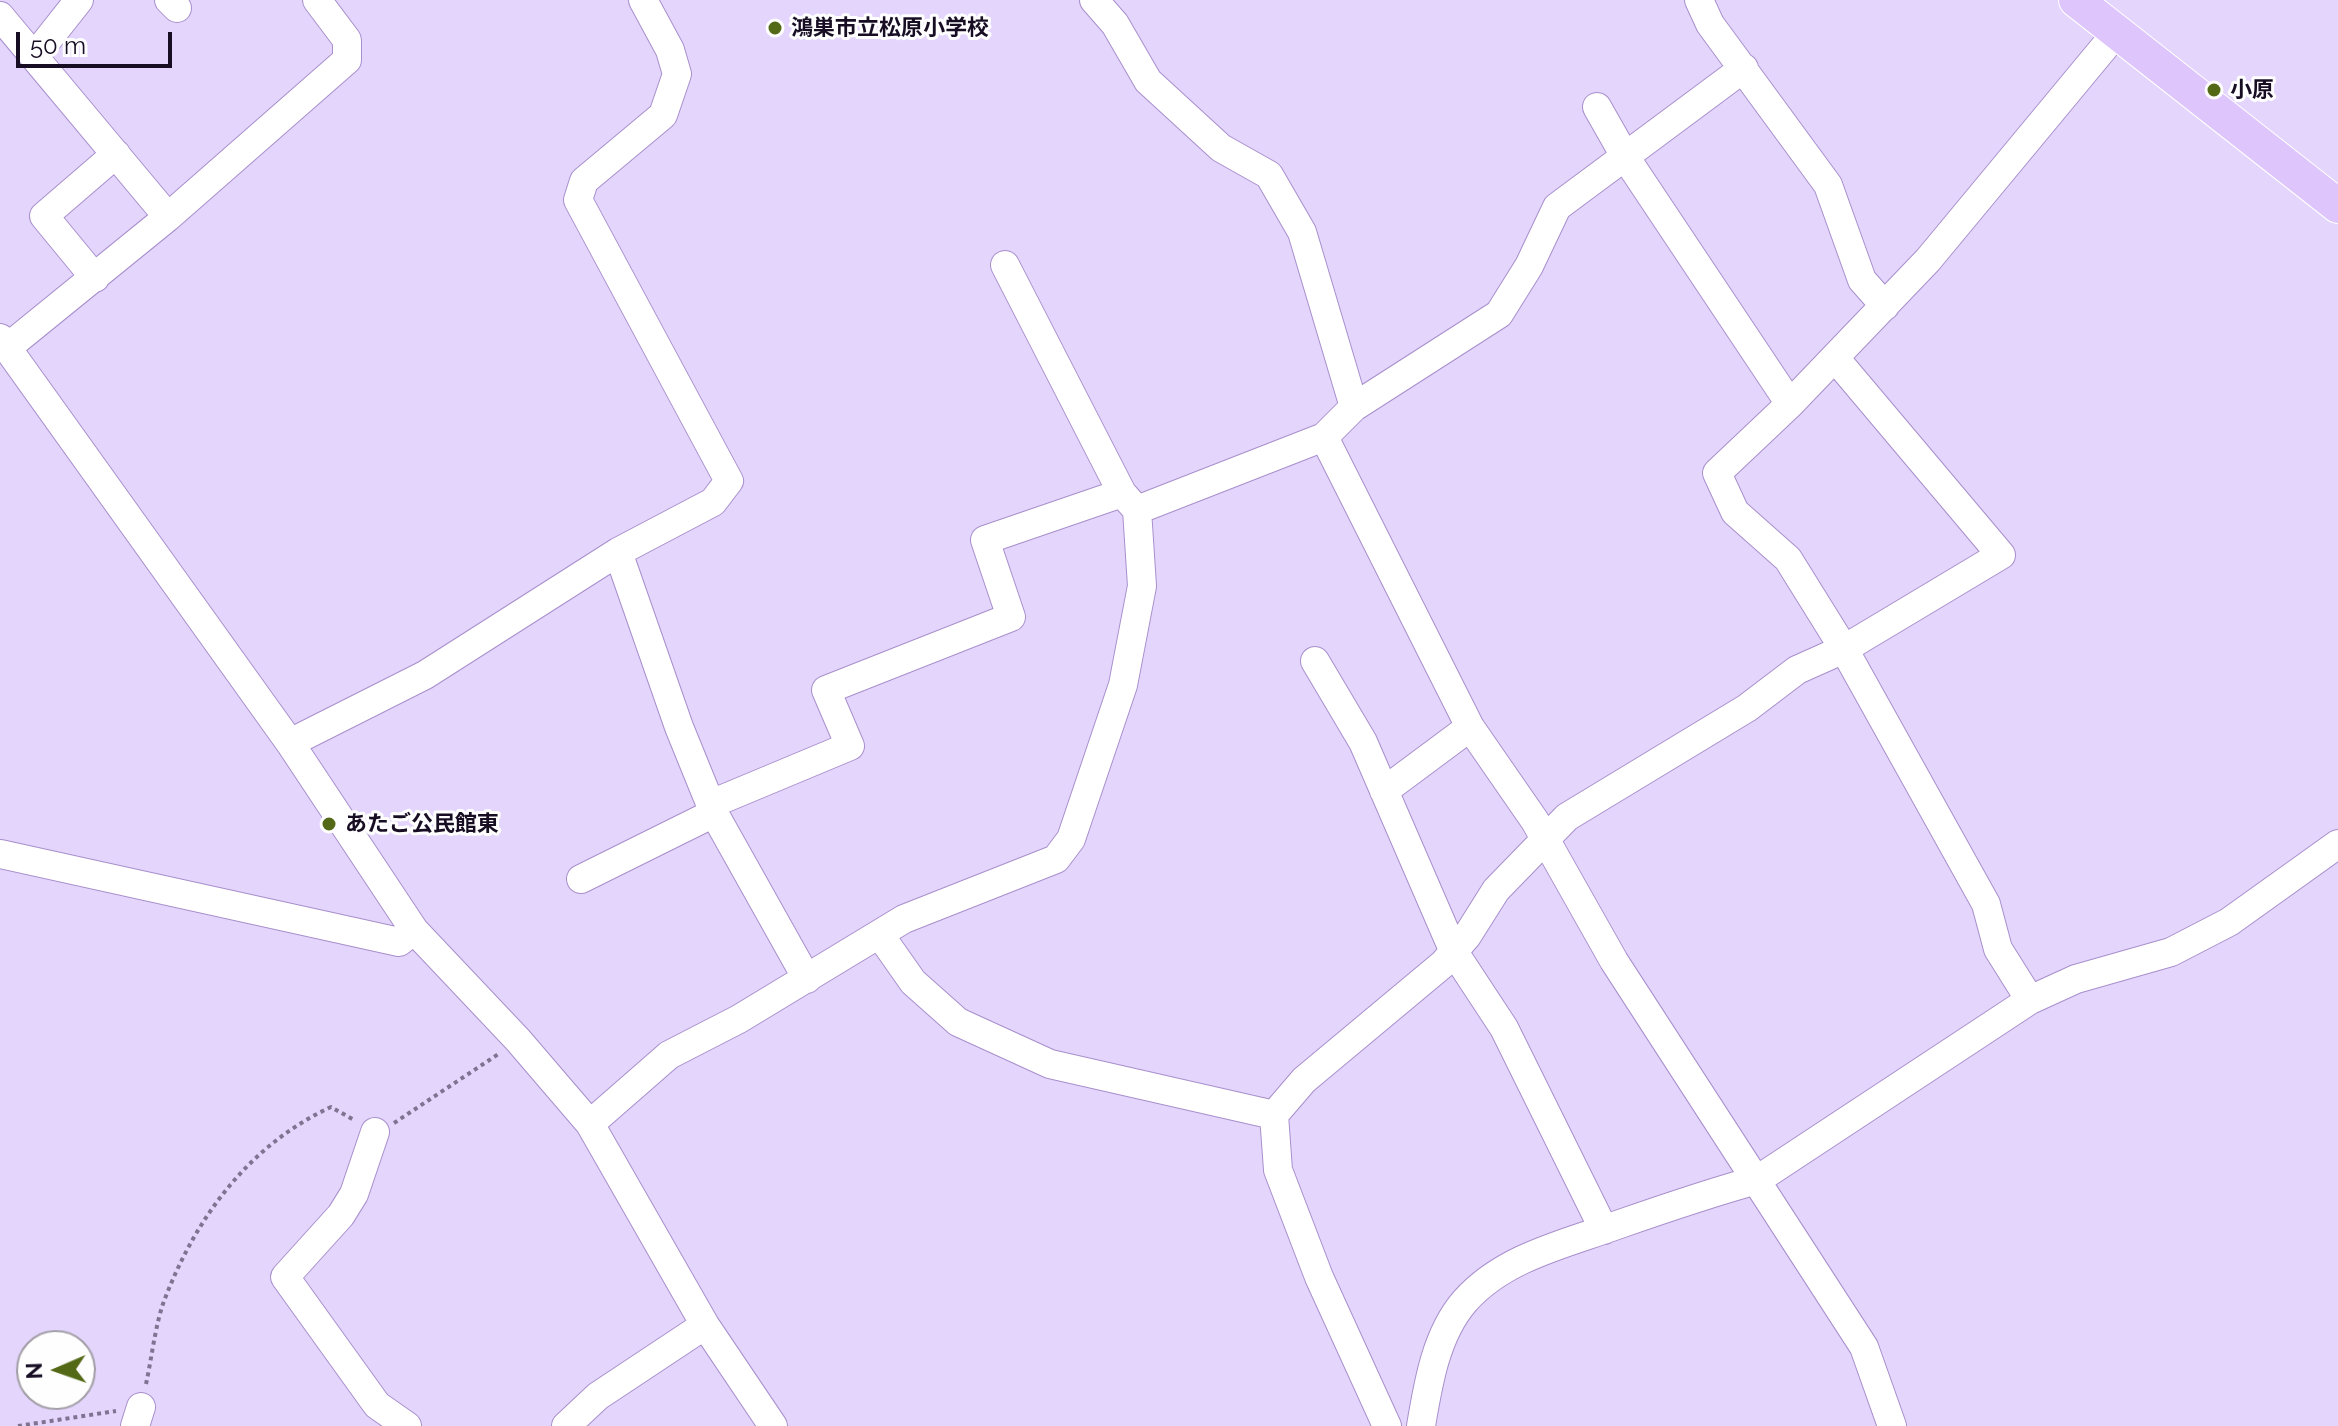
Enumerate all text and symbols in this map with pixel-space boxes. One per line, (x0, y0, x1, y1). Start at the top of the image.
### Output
place label: 鴻巣市立松原小学校 (791, 15, 989, 41)
scale bar (20, 16, 176, 66)
marker: 鴻巣市立松原小学校 (766, 19, 784, 37)
text: 50 m (30, 31, 86, 60)
place label: 小原 (2230, 77, 2274, 103)
marker: 小原 (2205, 81, 2223, 99)
place label: あたご公民館東 (345, 811, 499, 837)
marker: あたご公民館東 (320, 815, 338, 833)
north arrow (16, 1330, 96, 1410)
text: N (21, 1362, 47, 1380)

